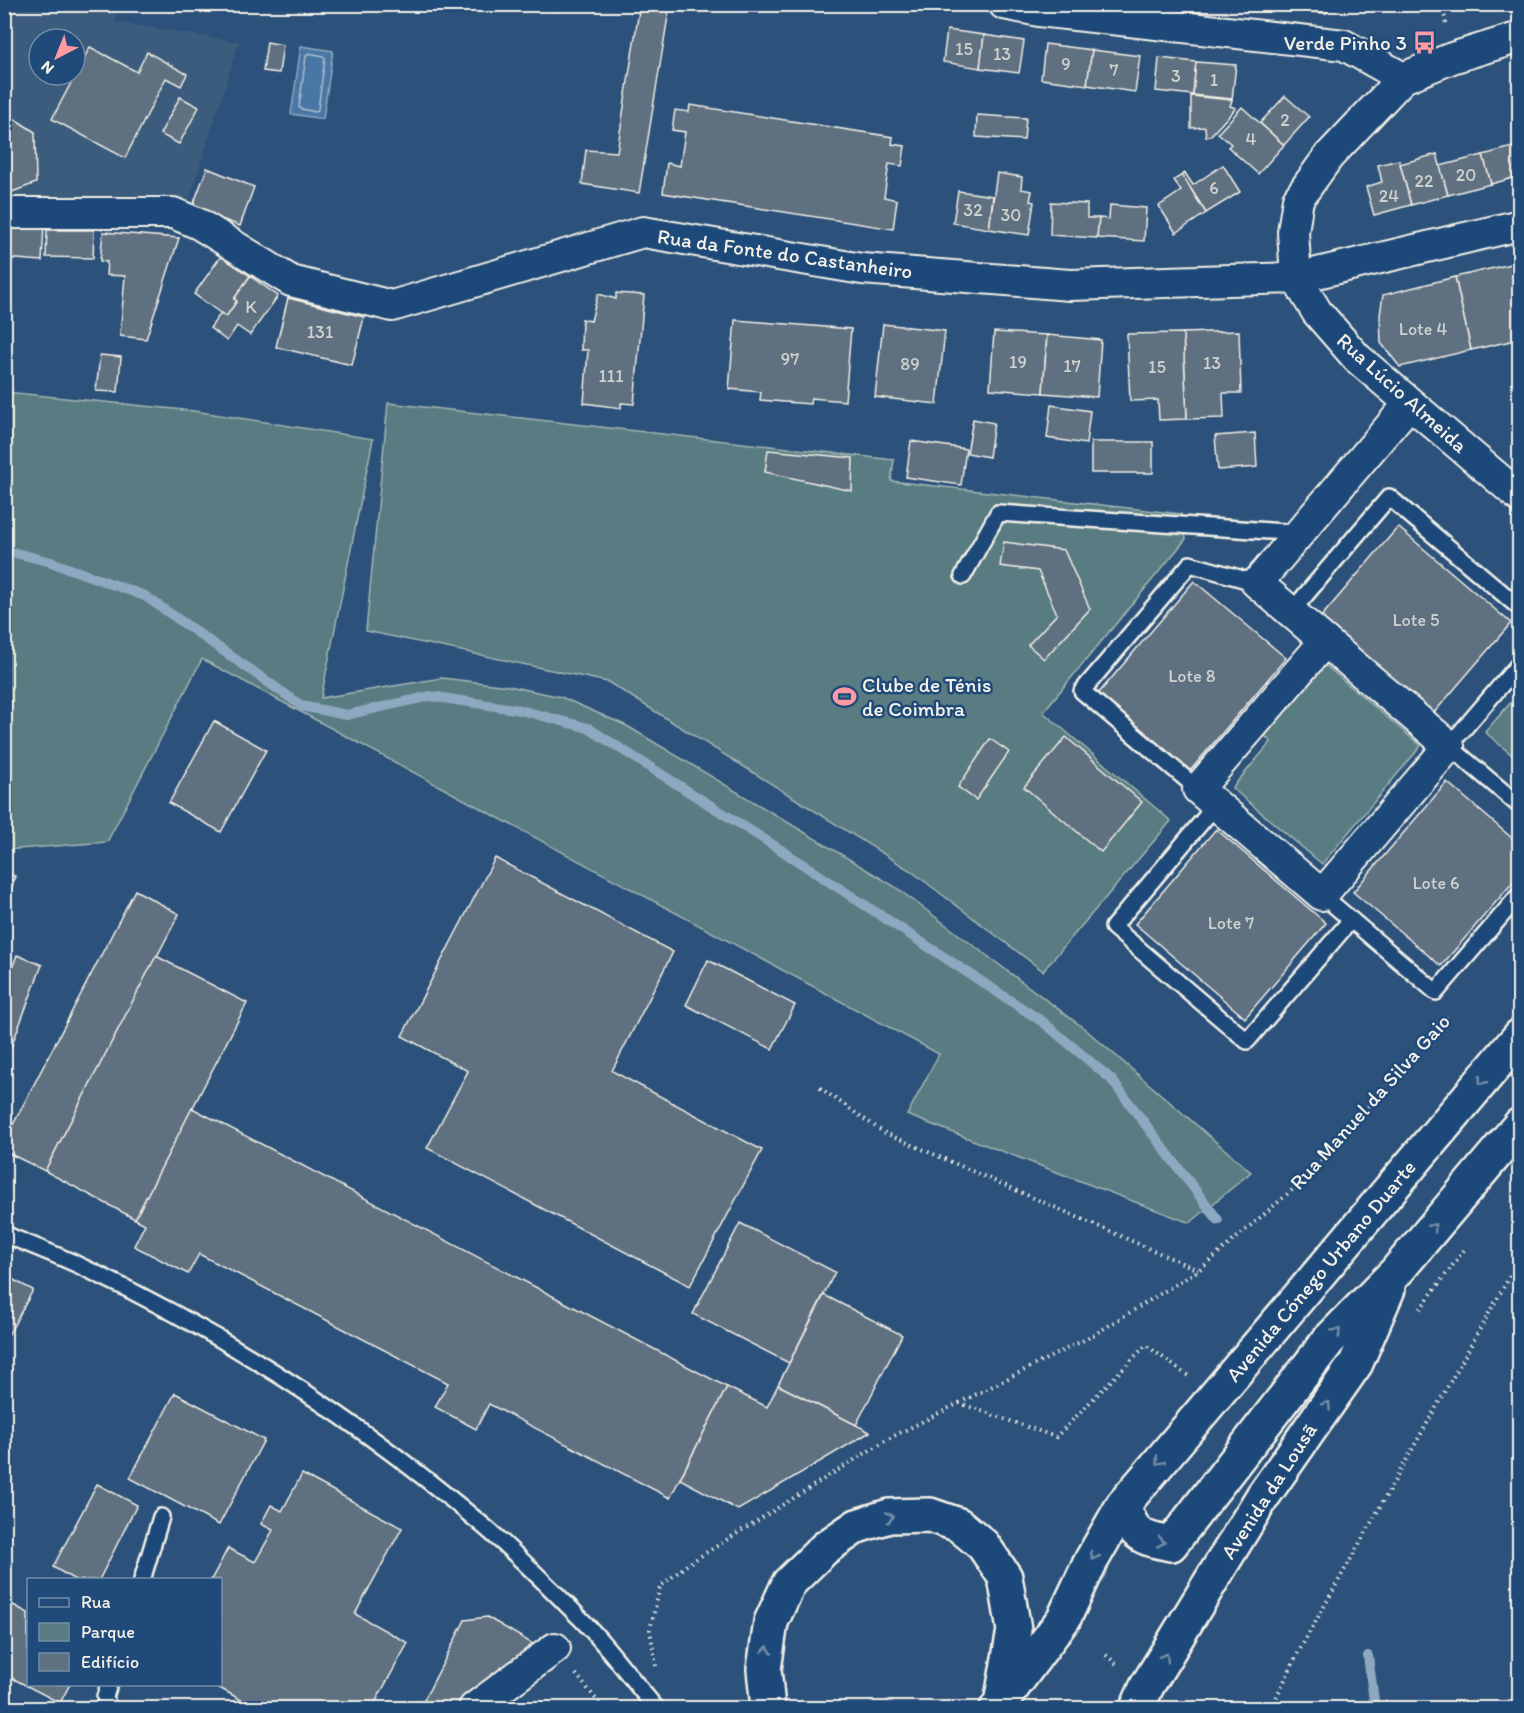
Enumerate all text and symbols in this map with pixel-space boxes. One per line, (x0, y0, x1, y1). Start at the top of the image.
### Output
north arrow (27, 27, 87, 87)
place label: Verde Pinho 3 (1284, 30, 1407, 55)
bus stop icon: Verde Pinho 3 (1412, 30, 1438, 56)
house number: 15 (955, 38, 973, 60)
house number: 13 (993, 43, 1011, 65)
house number: 9 (1061, 53, 1071, 75)
text: N (37, 57, 58, 78)
house number: 7 (1110, 59, 1119, 81)
house number: 3 (1171, 65, 1181, 87)
house number: 1 (1210, 69, 1218, 91)
house number: 2 (1280, 109, 1290, 131)
house number: 4 (1246, 128, 1257, 150)
house number: 20 (1456, 164, 1476, 186)
house number: 22 (1415, 170, 1434, 192)
house number: 6 (1209, 177, 1219, 199)
house number: 24 (1379, 185, 1399, 207)
house number: 32 (963, 199, 983, 221)
house number: 30 (1001, 204, 1021, 226)
street label: Rua da Fonte do Castanheiro (656, 223, 914, 284)
house number: K (245, 296, 257, 318)
house number: Lote 4 (1399, 318, 1447, 340)
house number: 131 (307, 321, 333, 343)
street label: Rua Lúcio Almeida (1332, 327, 1473, 458)
house number: 97 (781, 348, 799, 370)
house number: 19 (1009, 351, 1027, 373)
house number: 13 (1203, 352, 1221, 374)
house number: 89 (900, 353, 920, 375)
house number: 17 (1063, 355, 1081, 377)
house number: 15 (1148, 356, 1166, 378)
house number: 111 (598, 365, 624, 387)
house number: Lote 5 (1392, 609, 1440, 631)
house number: Lote 8 (1168, 665, 1216, 687)
place label: Clube de Ténis de Coimbra (862, 672, 991, 721)
sports icon: Clube de Ténis de Coimbra (831, 684, 857, 710)
house number: Lote 6 (1412, 872, 1460, 894)
house number: Lote 7 (1208, 912, 1254, 934)
street label: Rua Manuel da Silva Gaio (1284, 1009, 1455, 1195)
one-way arrow (1478, 1074, 1489, 1085)
street label: Avenida Cónego Urbano Duarte (1220, 1155, 1421, 1387)
one-way arrow (1426, 1223, 1437, 1234)
one-way arrow (1329, 1329, 1340, 1340)
one-way arrow (1320, 1400, 1331, 1411)
street label: Avenida da Lousã (1215, 1418, 1322, 1563)
one-way arrow (1155, 1454, 1166, 1465)
one-way arrow (885, 1512, 895, 1524)
one-way arrow (1156, 1535, 1166, 1548)
one-way arrow (1090, 1550, 1101, 1561)
legend (27, 1578, 222, 1686)
text: Rua (81, 1591, 111, 1613)
text: Parque (81, 1621, 135, 1643)
one-way arrow (760, 1646, 772, 1655)
text: Edifício (81, 1651, 139, 1673)
one-way arrow (1157, 1653, 1169, 1663)

